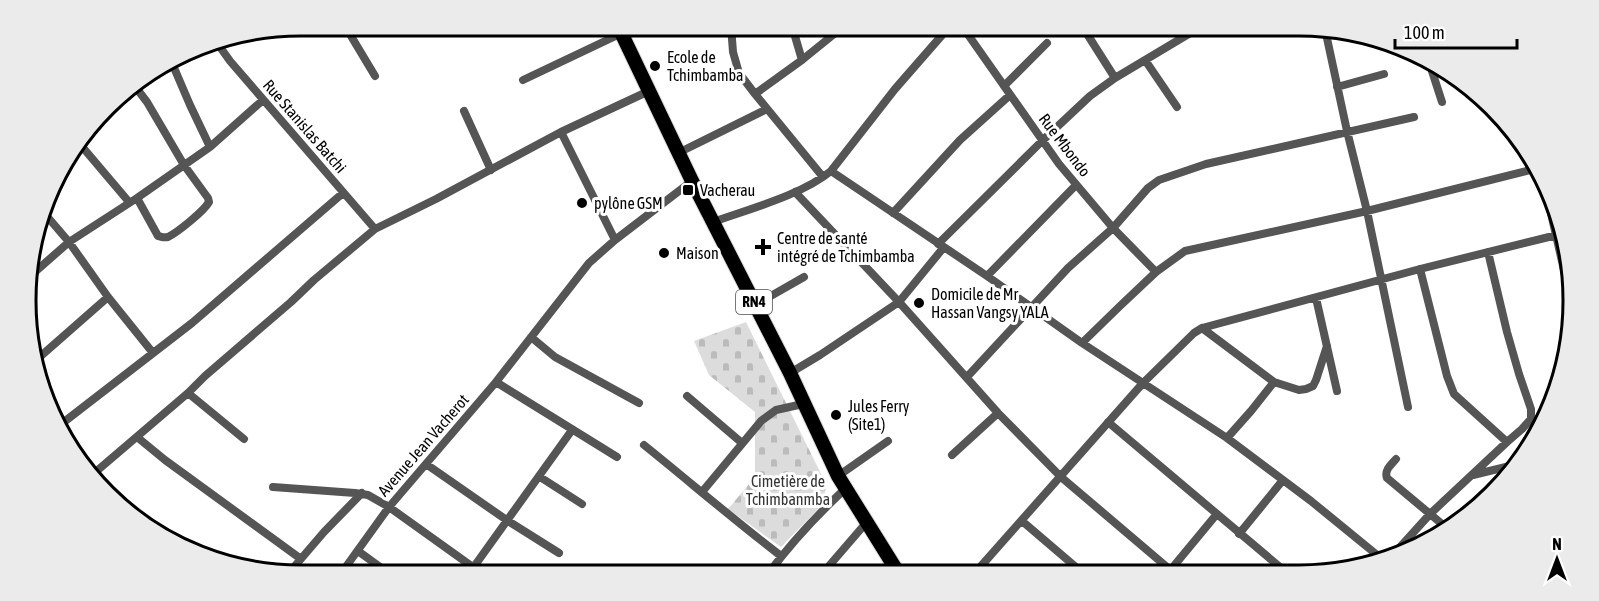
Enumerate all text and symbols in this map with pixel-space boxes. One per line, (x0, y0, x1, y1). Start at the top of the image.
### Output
scale bar (1395, 12, 1516, 50)
text: 100 m (1404, 22, 1445, 43)
place label: Ecole de Tchimbamba (667, 48, 744, 84)
marker: Ecole de Tchimbamba (648, 59, 662, 73)
street label: Rue Stanislas Batchi (260, 76, 350, 176)
street label: Rue Mbondo (1036, 110, 1094, 180)
place label: Vacherau (700, 181, 755, 199)
marker: Vacherau (681, 183, 695, 197)
place label: pylône GSM (594, 194, 663, 213)
marker: pylône GSM (575, 196, 589, 210)
place label: Centre de santé intégré de Tchimbamba (777, 229, 915, 266)
marker: Centre de santé intégré de Tchimbamba (754, 238, 772, 256)
place label: Maison (676, 244, 719, 262)
marker: Maison (657, 246, 671, 260)
place label: Domicile de Mr Hassan Vangsy YALA (931, 285, 1049, 322)
road number: RN4 (736, 290, 772, 314)
marker: Domicile de Mr Hassan Vangsy YALA (912, 296, 926, 310)
street label: Avenue Jean Vacherot (374, 390, 472, 500)
place label: Jules Ferry (Site1) (848, 397, 910, 434)
marker: Jules Ferry (Site1) (829, 408, 843, 422)
park label: Cimetière de Tchimbanmba (746, 472, 830, 508)
north arrow (1527, 529, 1587, 589)
text: N (1552, 535, 1562, 553)

